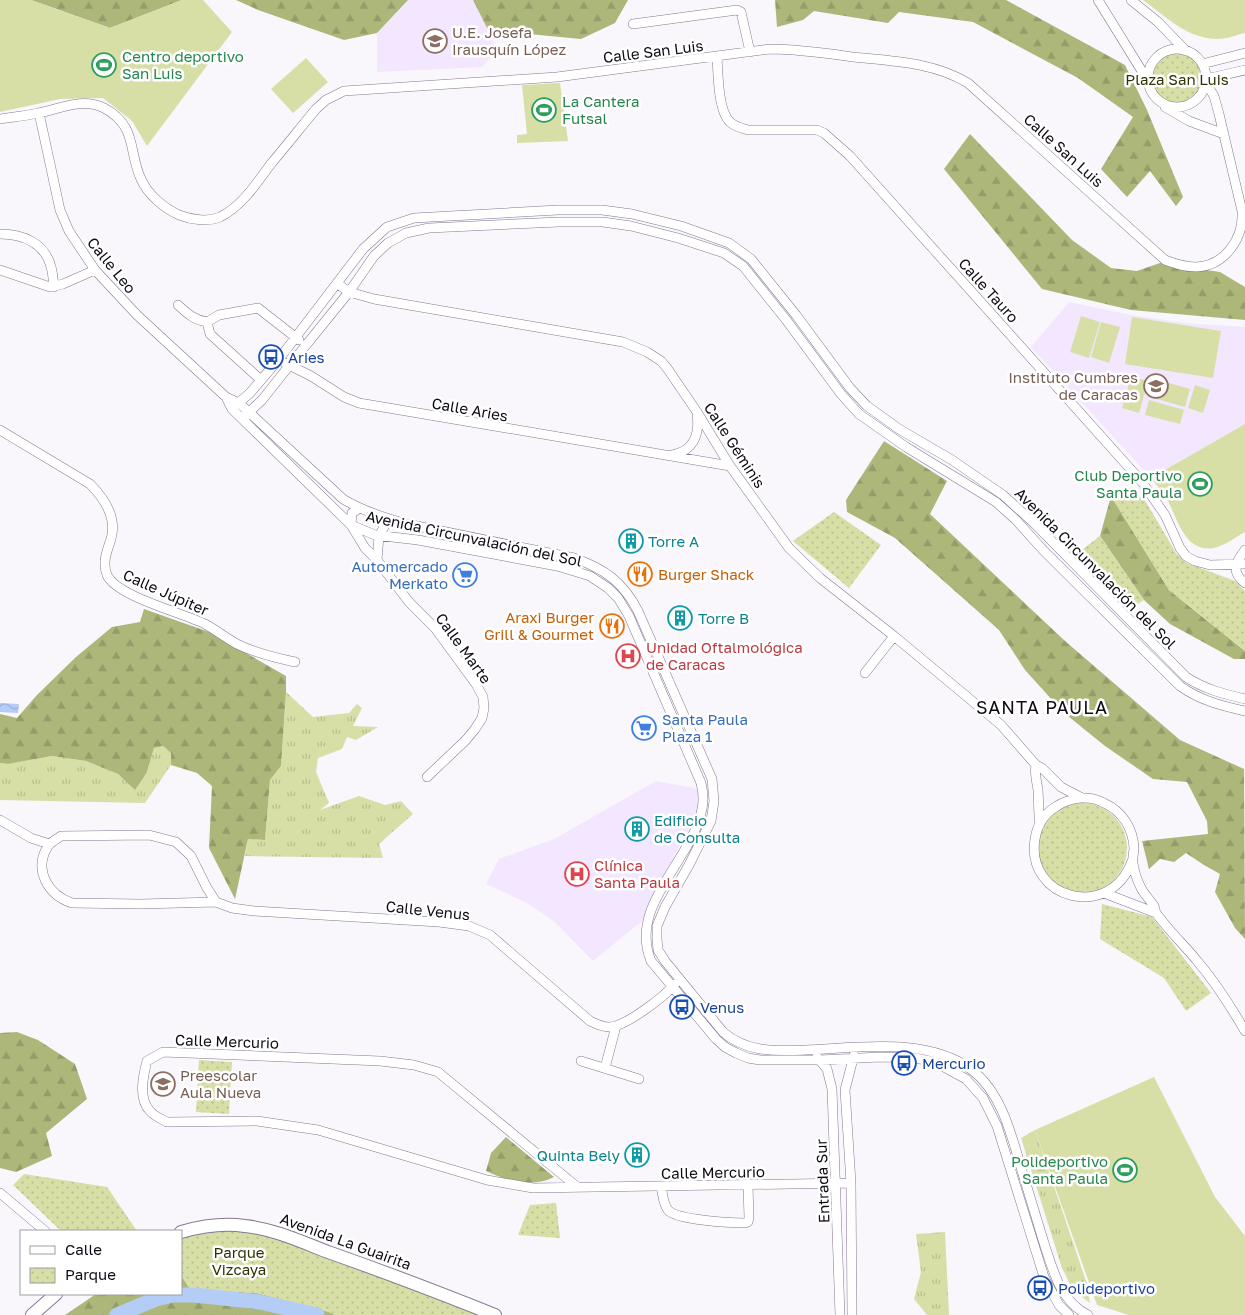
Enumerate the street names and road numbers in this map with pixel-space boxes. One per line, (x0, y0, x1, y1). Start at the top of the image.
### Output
street label: Calle San Luis (602, 36, 704, 66)
street label: Calle San Luis (1020, 110, 1108, 190)
street label: Calle Leo (84, 233, 140, 297)
street label: Calle Tauro (955, 254, 1023, 326)
street label: Calle Aries (430, 393, 510, 425)
street label: Calle Géminis (701, 399, 769, 491)
street label: Avenida Circunvalación del Sol (1012, 484, 1180, 652)
street label: Avenida Circunvalación del Sol (364, 506, 584, 570)
street label: Calle Júpiter (120, 565, 212, 619)
street label: Calle Marte (432, 609, 496, 687)
street label: Calle Venus (385, 897, 471, 923)
street label: Calle Mercurio (175, 1030, 279, 1052)
street label: Entrada Sur (812, 1138, 832, 1223)
street label: Calle Mercurio (661, 1162, 765, 1182)
street label: Avenida La Guairita (278, 1209, 414, 1273)

